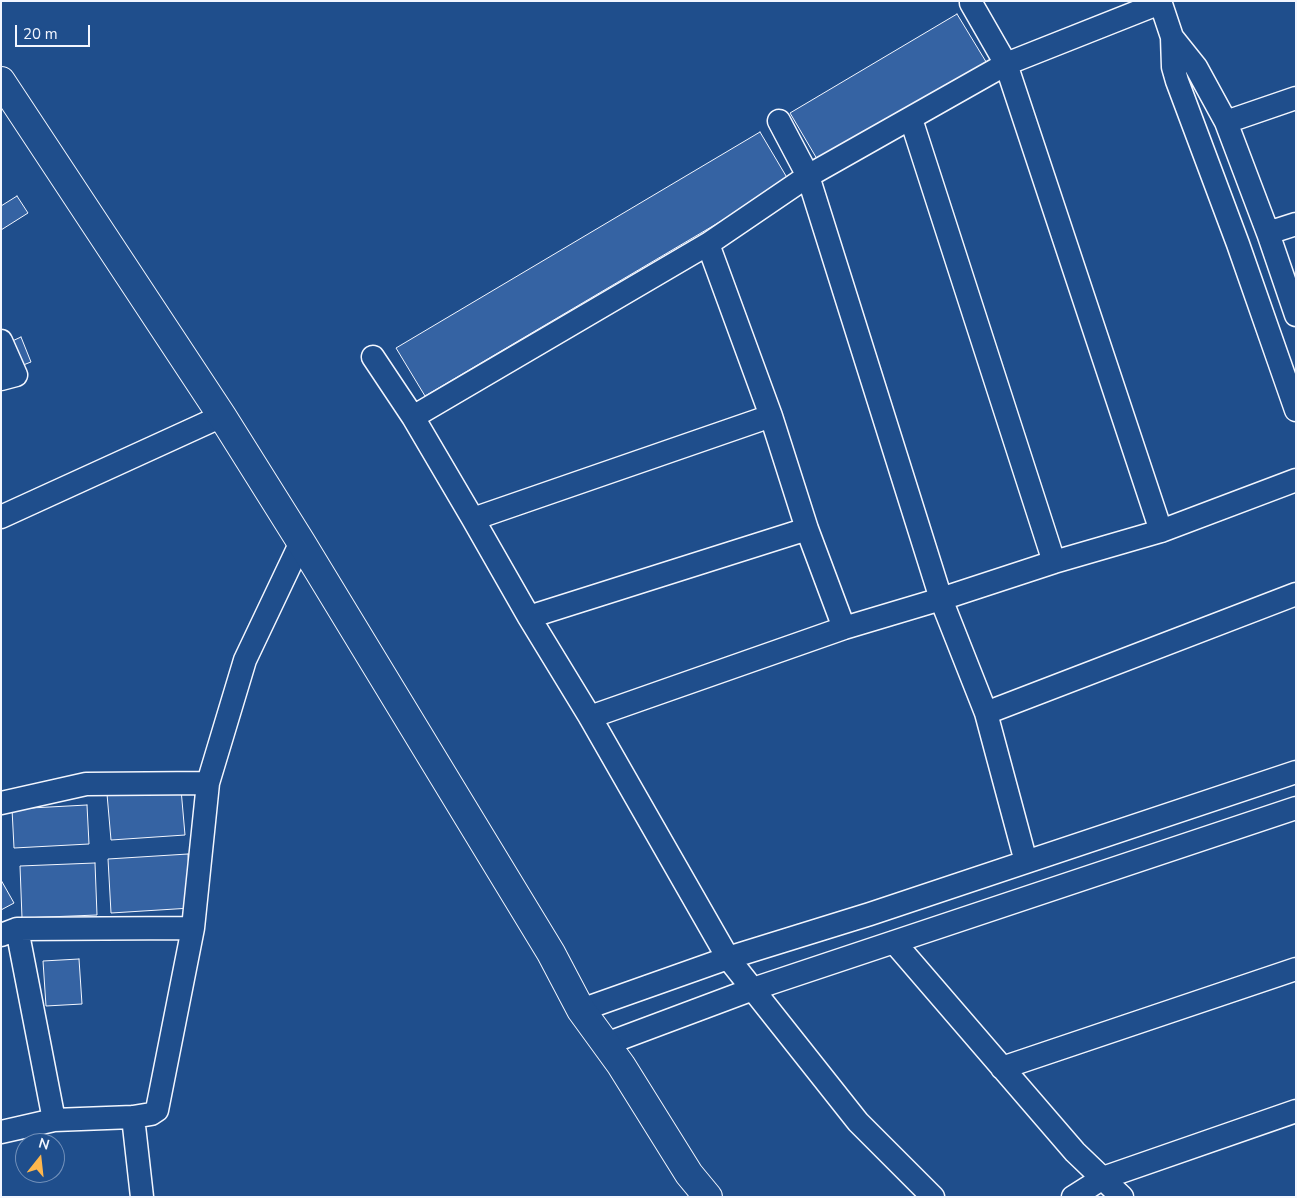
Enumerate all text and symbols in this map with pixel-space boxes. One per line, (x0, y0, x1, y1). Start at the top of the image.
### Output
scale bar (18, 15, 92, 47)
text: 20 m (23, 24, 58, 44)
north arrow (15, 1133, 65, 1183)
text: N (36, 1133, 52, 1155)

